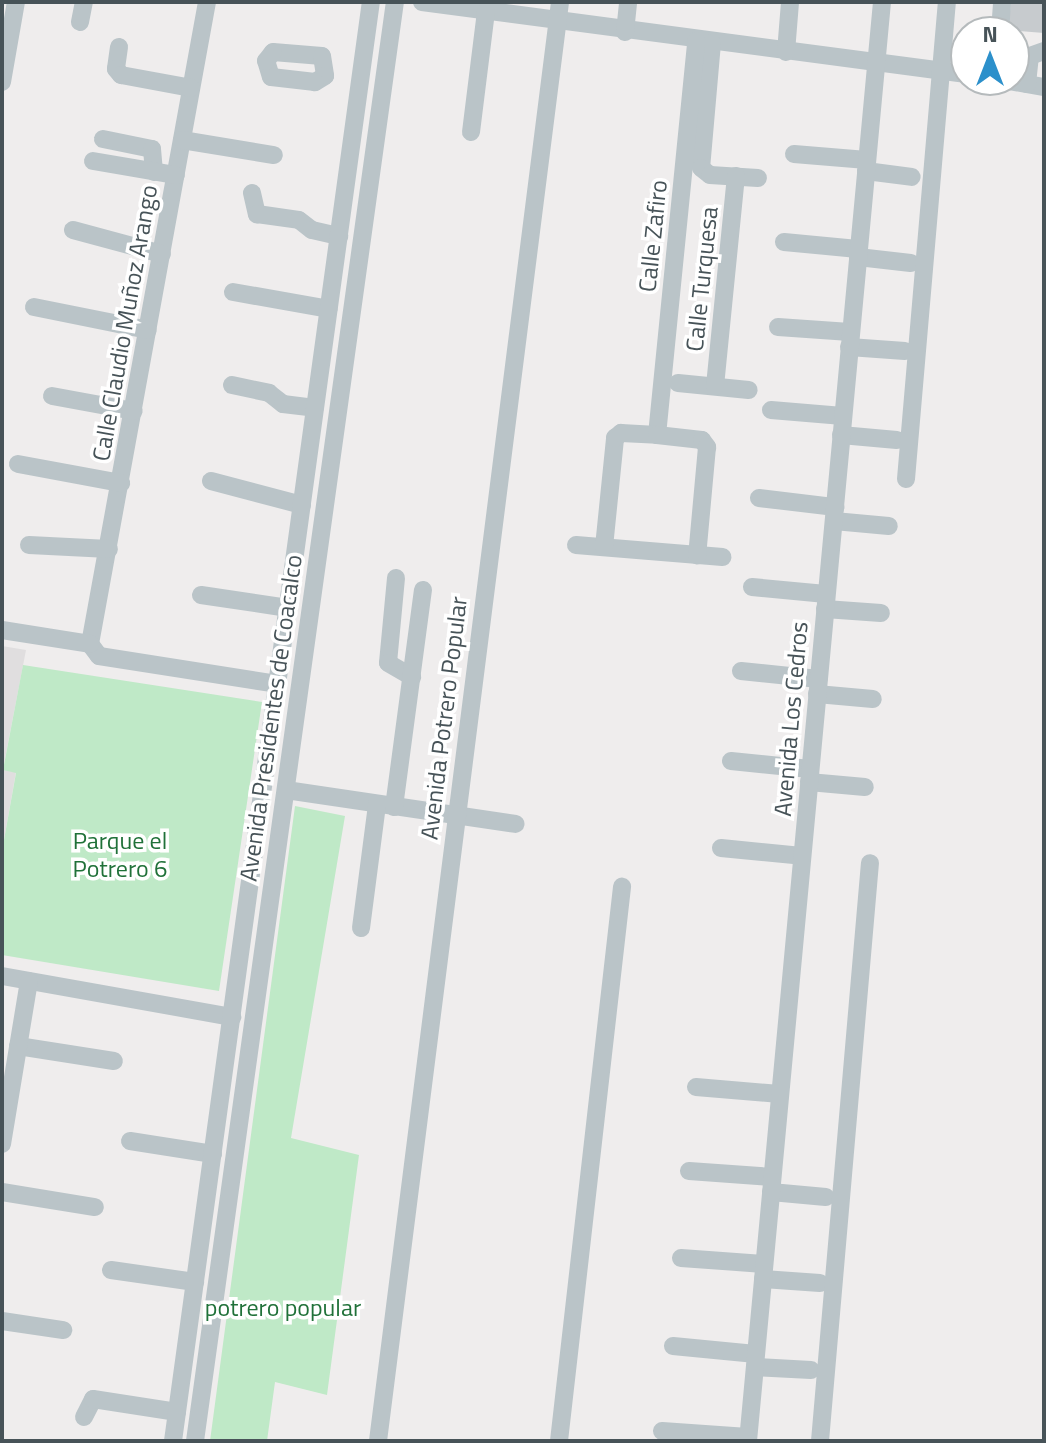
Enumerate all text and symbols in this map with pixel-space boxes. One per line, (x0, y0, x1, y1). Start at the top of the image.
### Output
north arrow (950, 16, 1030, 96)
text: N (982, 17, 998, 51)
street label: Calle Zafiro (633, 179, 673, 293)
street label: Calle Claudio Muñoz Arango (87, 183, 163, 463)
street label: Calle Turquesa (680, 205, 724, 353)
street label: Avenida Presidentes de Coacalco (234, 553, 308, 883)
street label: Avenida Potrero Popular (415, 595, 473, 841)
street label: Avenida Los Cedros (768, 620, 814, 818)
park label: Parque el Potrero 6 (73, 827, 167, 883)
park label: potrero popular (205, 1294, 361, 1322)

